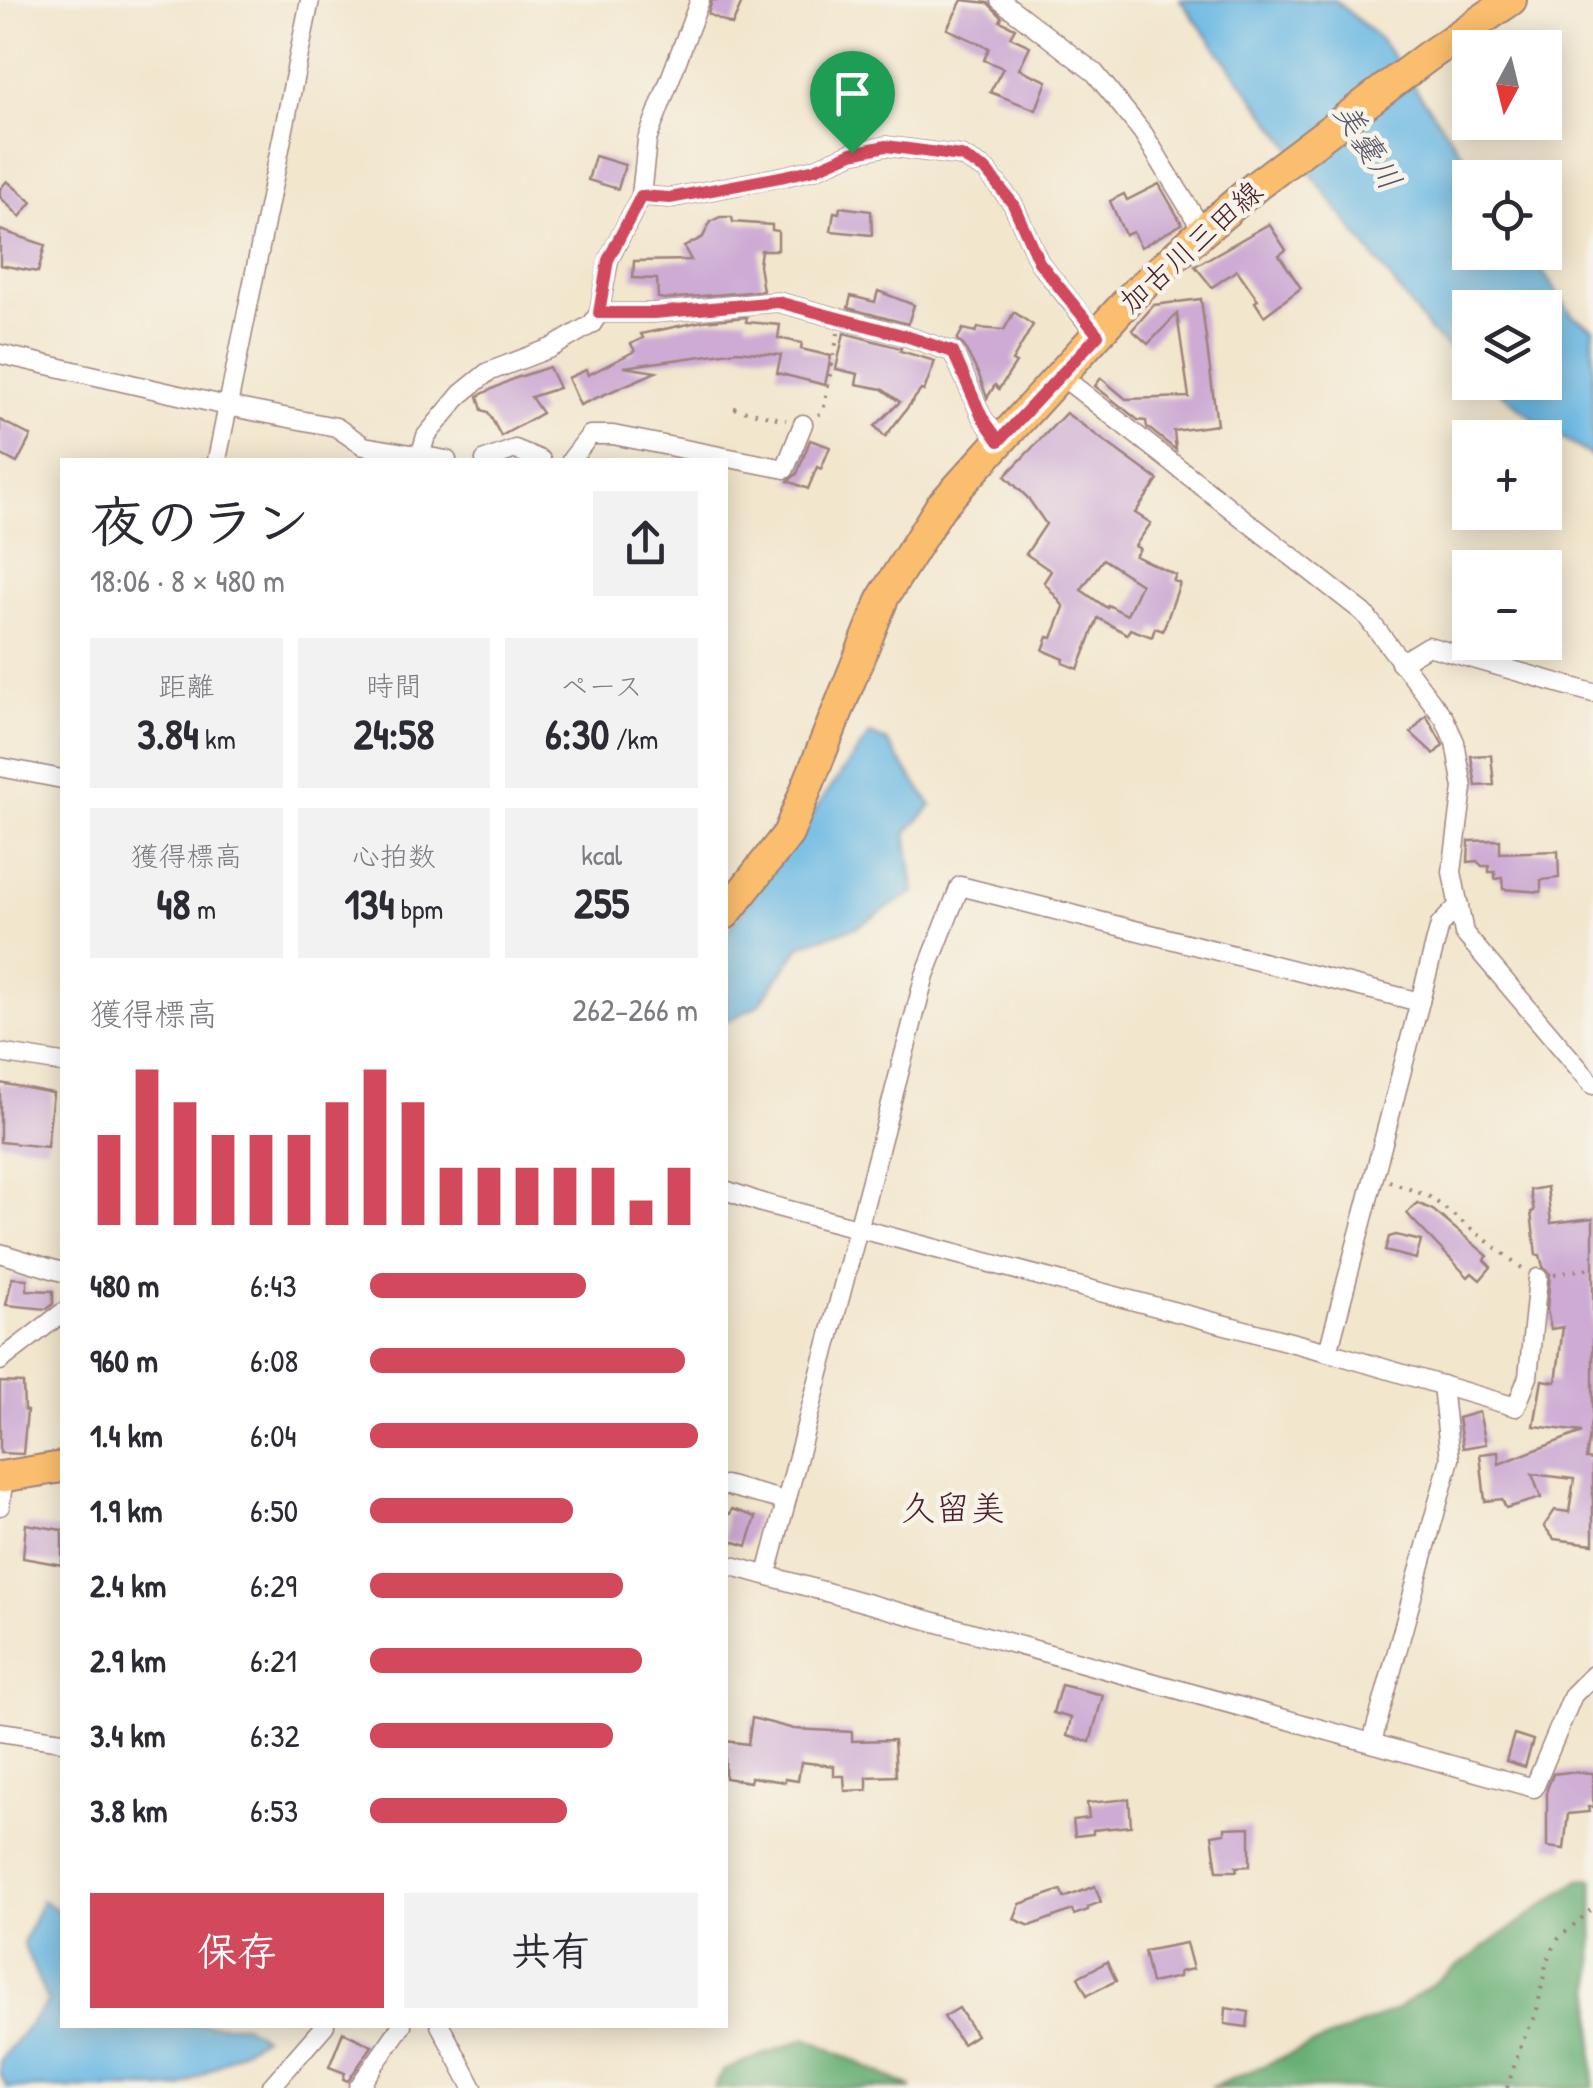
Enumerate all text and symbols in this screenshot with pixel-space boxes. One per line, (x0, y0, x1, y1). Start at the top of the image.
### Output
north arrow (1452, 30, 1562, 140)
map controls (1452, 30, 1562, 660)
pin (810, 51, 895, 154)
icon: arrive (825, 66, 880, 121)
water label: 美嚢川 (1325, 94, 1412, 198)
button: locate (1452, 160, 1562, 270)
street label: 加古川三田線 (1110, 171, 1271, 321)
button: layers (1452, 290, 1562, 400)
button: + (1452, 420, 1562, 530)
text: 夜のラン (90, 484, 310, 558)
button: share (593, 491, 698, 596)
button: − (1452, 550, 1562, 660)
text: 18:06 · 8 × 480 m (90, 559, 285, 602)
text: 距離 (158, 667, 214, 705)
text: 時間 (366, 667, 422, 705)
text: ペース (561, 667, 643, 705)
text: 3.84 (137, 705, 199, 762)
text: 24:58 (353, 705, 435, 762)
text: 6:30 (545, 705, 609, 762)
text: km (199, 720, 236, 758)
text: /km (609, 720, 658, 758)
text: kcal (581, 836, 622, 874)
text: 獲得標高 (130, 837, 242, 875)
text: 心拍数 (352, 837, 436, 875)
text: 255 (574, 874, 629, 931)
text: 48 (157, 875, 191, 932)
text: 134 (345, 875, 394, 932)
text: m (191, 890, 216, 928)
text: bpm (394, 890, 443, 928)
text: 262–266 m (572, 988, 698, 1031)
text: 獲得標高 (90, 992, 218, 1035)
text: 480 m (90, 1264, 159, 1307)
text: 6:43 (250, 1264, 297, 1307)
text: 960 m (90, 1339, 158, 1382)
text: 6:08 (250, 1339, 298, 1382)
text: 1.4 km (90, 1414, 163, 1457)
text: 6:04 (250, 1414, 297, 1457)
district label: 久留美 (900, 1484, 1006, 1531)
text: 1.9 km (90, 1489, 163, 1532)
text: 6:50 (250, 1489, 298, 1532)
text: 2.4 km (90, 1564, 166, 1607)
text: 6:29 (250, 1564, 297, 1607)
text: 2.9 km (90, 1639, 166, 1682)
text: 6:21 (250, 1639, 297, 1682)
text: 3.4 km (90, 1714, 166, 1757)
text: 6:32 (250, 1714, 300, 1757)
text: 3.8 km (90, 1789, 167, 1832)
text: 6:53 (250, 1789, 298, 1832)
button: 保存 (90, 1893, 384, 2008)
button: 共有 (404, 1893, 698, 2008)

